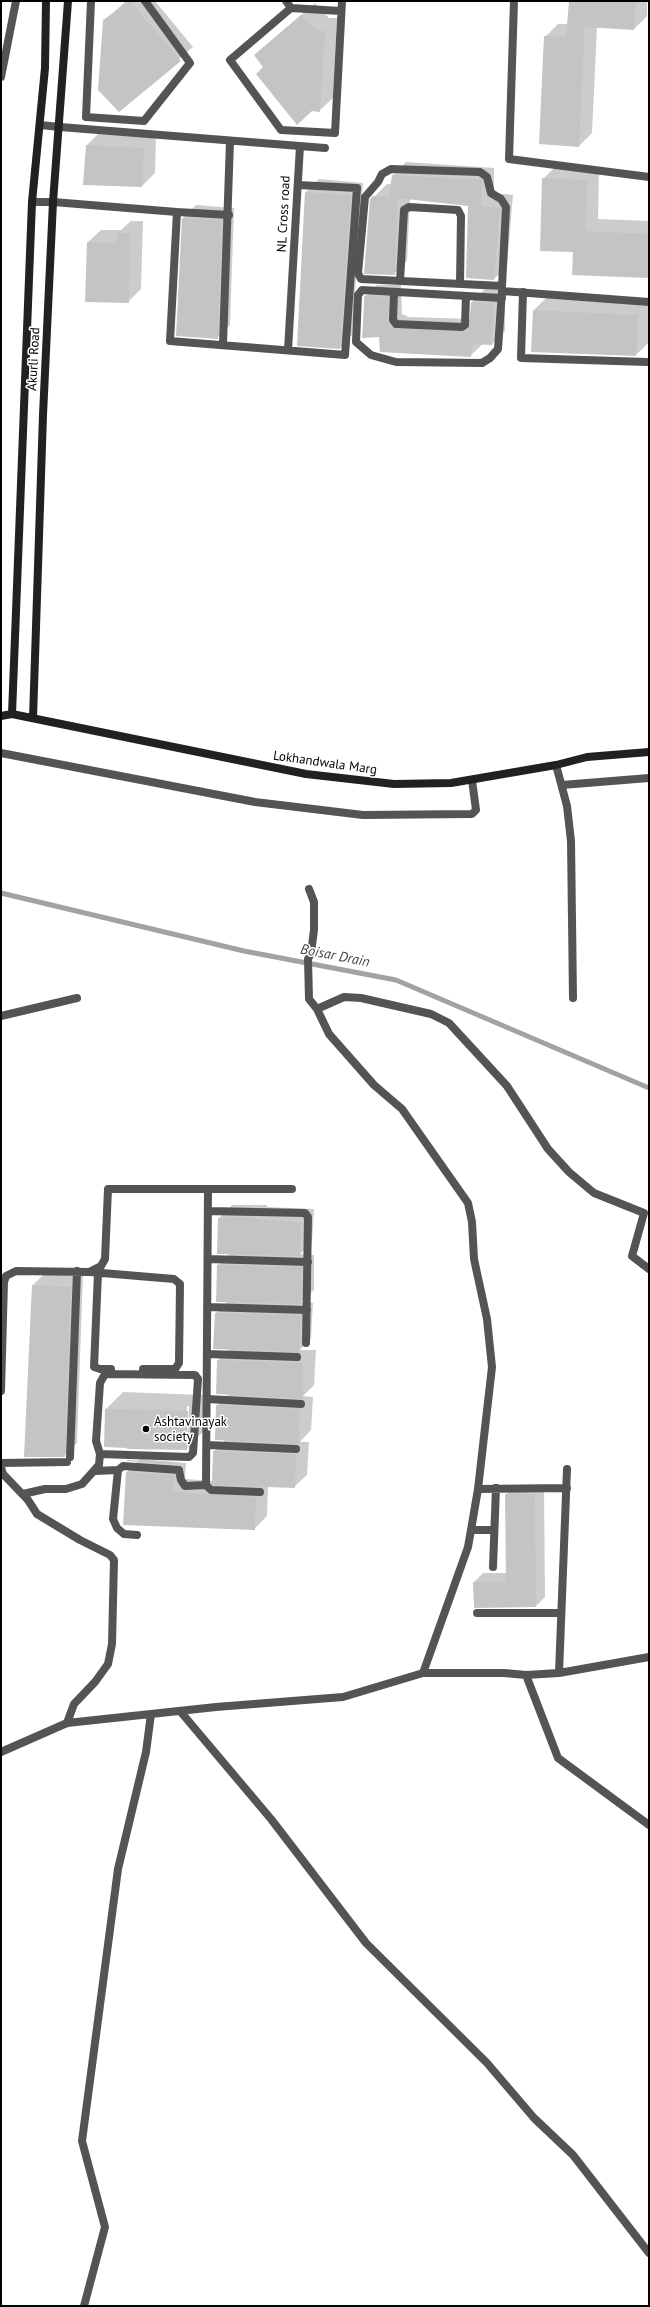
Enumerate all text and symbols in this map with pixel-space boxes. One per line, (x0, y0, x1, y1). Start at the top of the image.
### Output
street label: NL Cross road (274, 175, 294, 253)
street label: Akurli Road (25, 327, 43, 391)
street label: Lokhandwala Marg (272, 748, 378, 778)
water label: Boisar Drain (299, 941, 371, 971)
place label: Ashtavinayak society (154, 1414, 227, 1445)
marker: Ashtavinayak society (141, 1424, 151, 1434)

